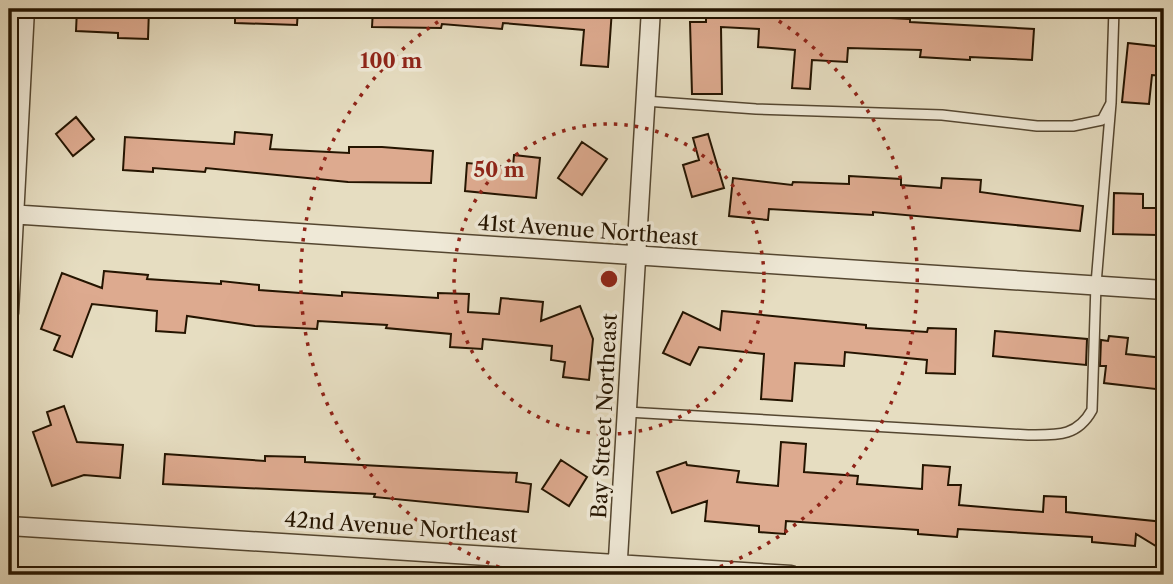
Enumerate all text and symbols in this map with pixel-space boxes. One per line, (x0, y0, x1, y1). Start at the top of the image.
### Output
text: 100 m (360, 48, 422, 73)
text: 50 m (473, 157, 525, 182)
street label: 41st Avenue Northeast (477, 210, 700, 250)
centre of rings (597, 267, 621, 291)
street label: Bay Street Northeast (586, 312, 622, 519)
street label: 42nd Avenue Northeast (284, 506, 519, 548)

